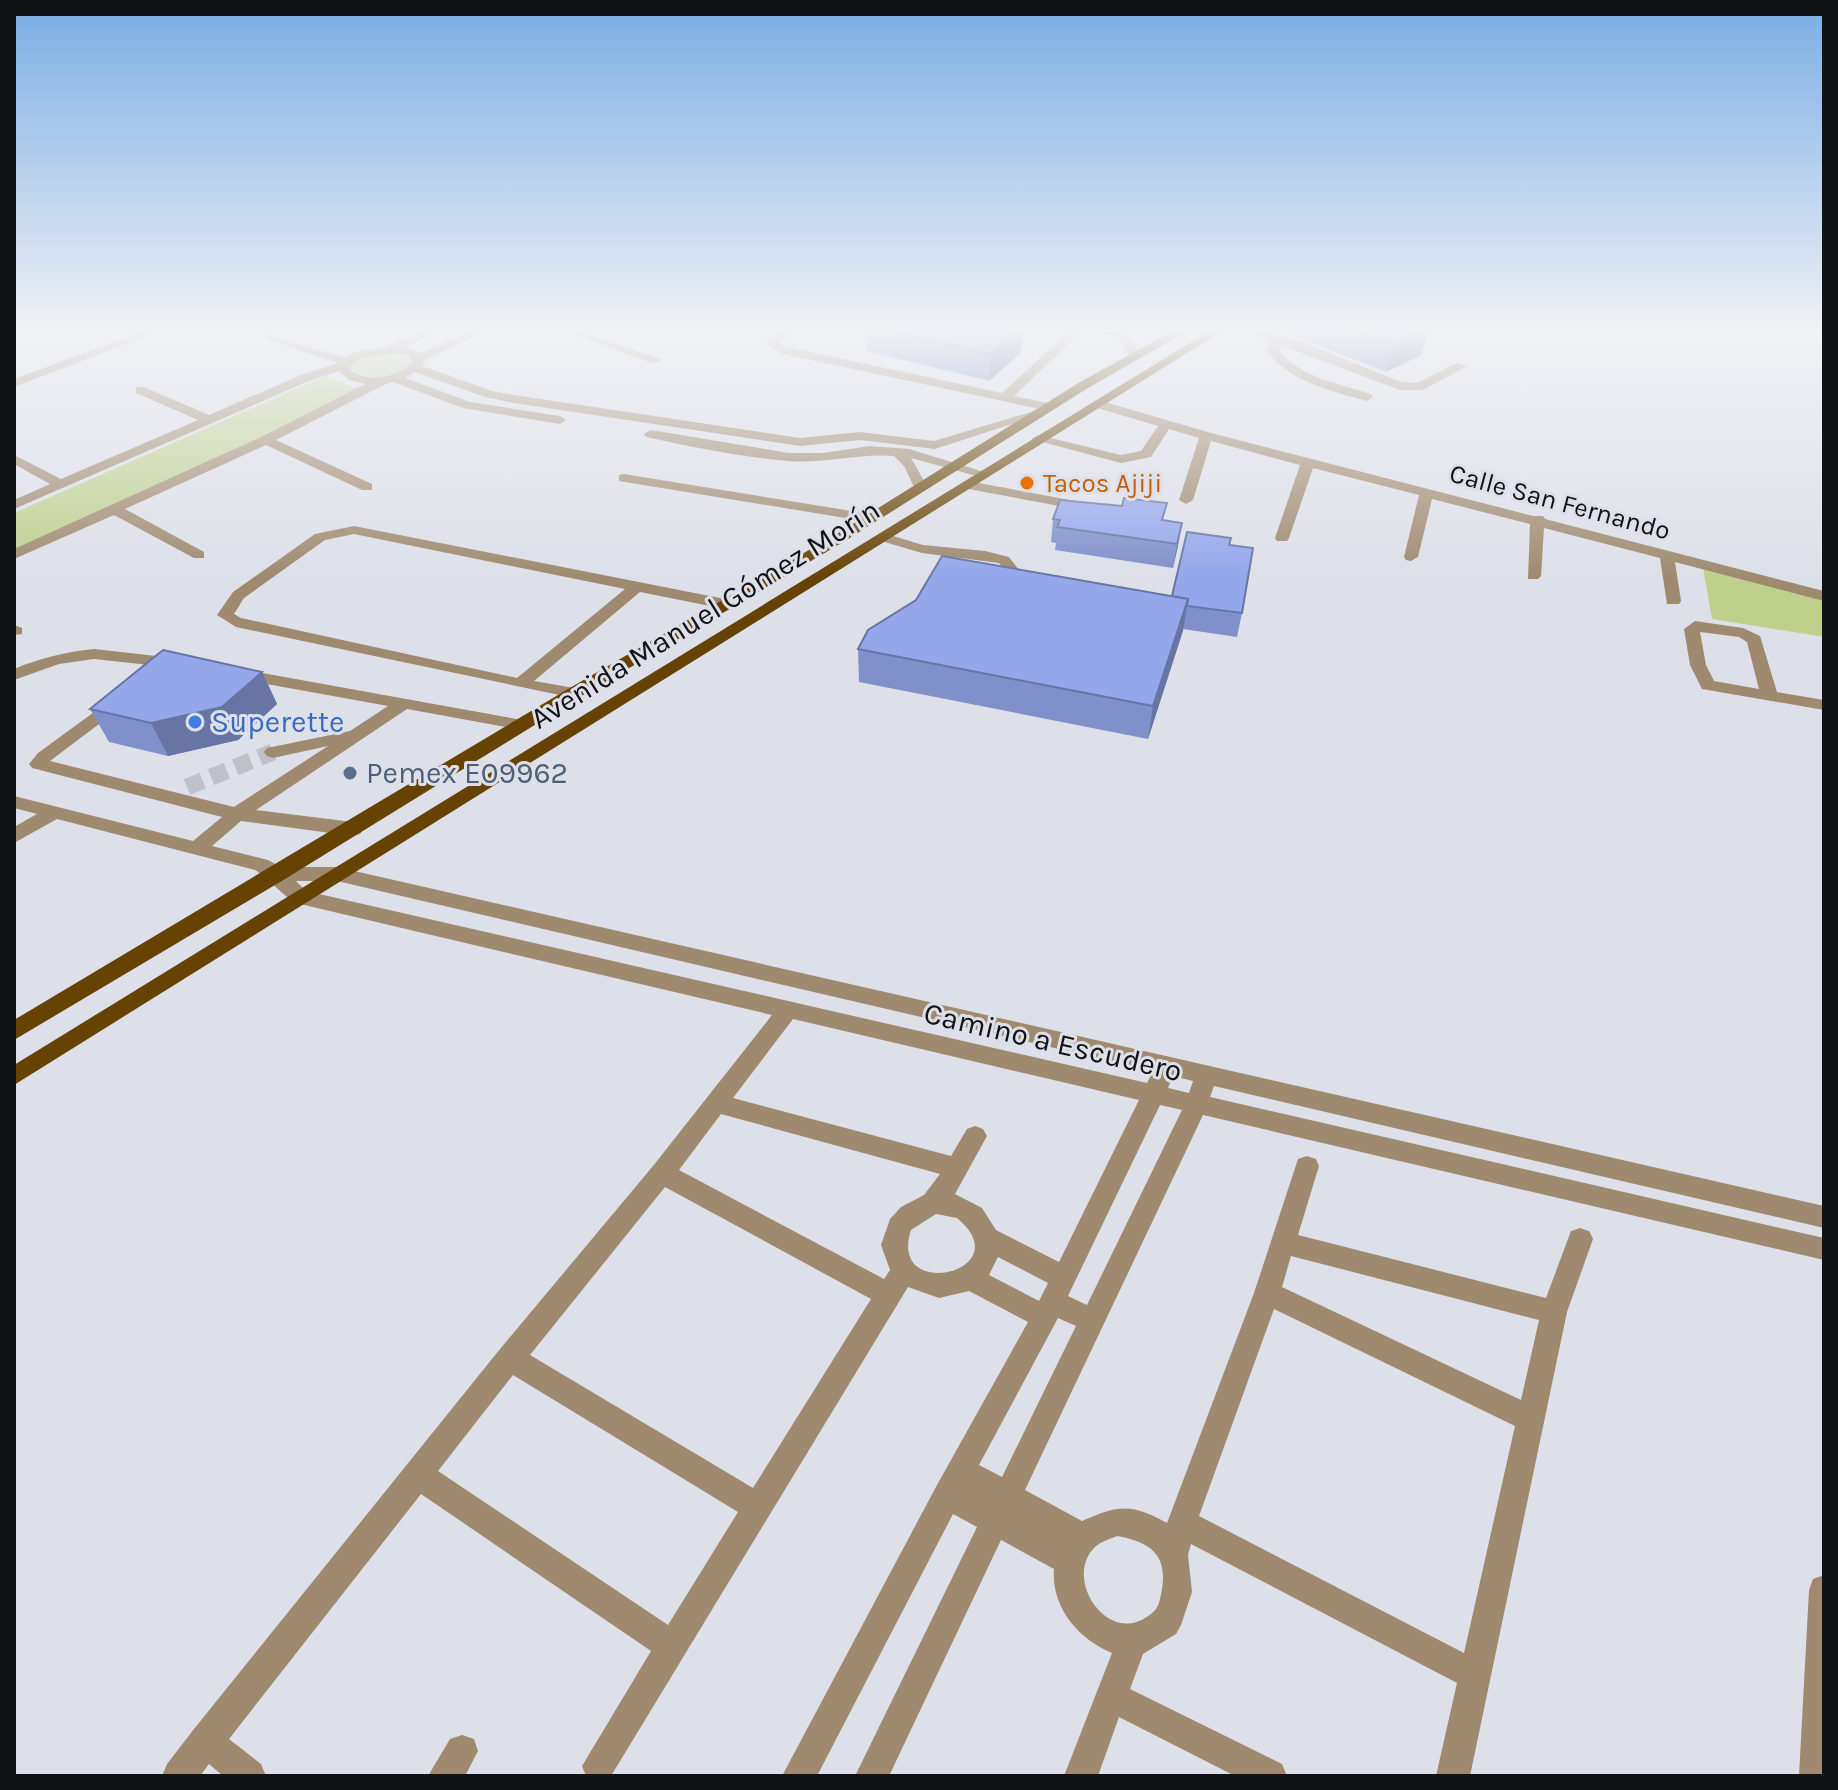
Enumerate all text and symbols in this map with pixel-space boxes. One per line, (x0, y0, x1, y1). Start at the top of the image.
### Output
street label: Calle San Fernando (1446, 458, 1674, 546)
place label: Tacos Ajiji (1043, 468, 1162, 499)
marker: Tacos Ajiji (1018, 474, 1036, 492)
street label: Avenida Manuel Gómez Morín (524, 491, 886, 737)
place label: Superette (211, 704, 344, 740)
marker: Superette (186, 713, 204, 731)
place label: Pemex E09962 (366, 755, 568, 791)
marker: Pemex E09962 (341, 764, 359, 782)
street label: Camino a Escudero (920, 995, 1186, 1089)

